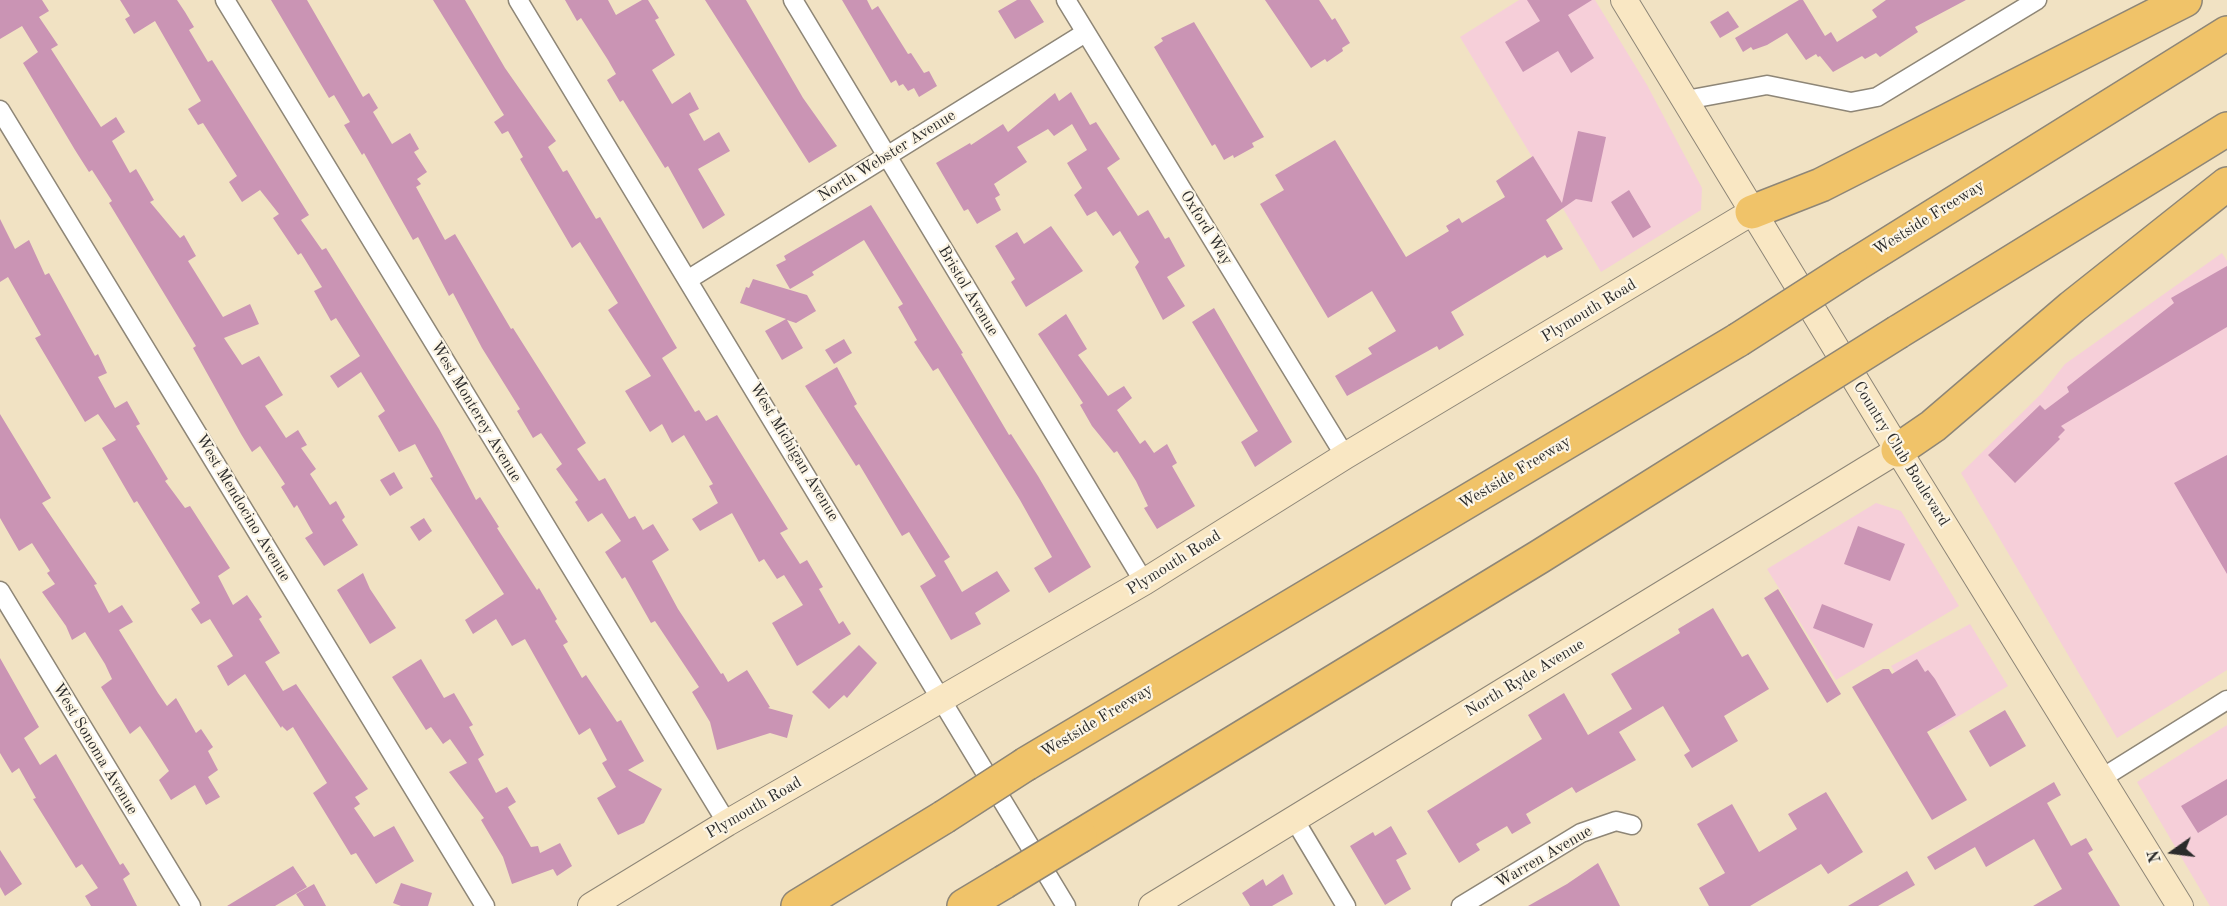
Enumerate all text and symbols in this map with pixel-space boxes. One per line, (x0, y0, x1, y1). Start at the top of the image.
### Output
street label: North Webster Avenue (815, 106, 959, 206)
street label: Westside Freeway (1870, 176, 1988, 260)
street label: Oxford Way (1176, 187, 1236, 269)
street label: Bristol Avenue (934, 242, 1002, 340)
street label: Plymouth Road (1538, 275, 1640, 347)
street label: West Monterey Avenue (426, 338, 526, 486)
street label: Country Club Boulevard (1849, 378, 1953, 530)
street label: West Michigan Avenue (745, 379, 843, 525)
street label: West Mendocino Avenue (191, 431, 295, 585)
street label: Westside Freeway (1456, 432, 1574, 514)
street label: Plymouth Road (1123, 526, 1225, 600)
street label: North Ryde Avenue (1462, 635, 1588, 721)
street label: West Sonoma Avenue (48, 680, 142, 818)
street label: Westside Freeway (1038, 680, 1156, 762)
street label: Plymouth Road (703, 773, 805, 843)
street label: Warren Avenue (1492, 822, 1596, 892)
north arrow (2143, 822, 2203, 882)
text: N (2146, 848, 2165, 864)

